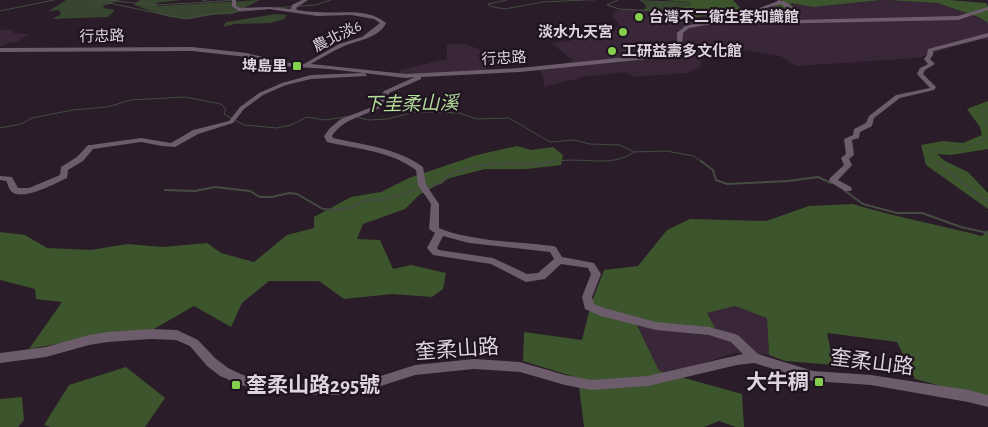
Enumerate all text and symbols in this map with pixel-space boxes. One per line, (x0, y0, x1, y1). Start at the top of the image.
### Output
place label: 台灣不二衛生套知識館 (649, 8, 799, 25)
marker: 台灣不二衛生套知識館 (633, 11, 645, 23)
street label: 農北淡6 (310, 16, 364, 55)
place label: 淡水九天宮 (538, 24, 613, 40)
marker: 淡水九天宮 (617, 26, 629, 38)
street label: 行忠路 (79, 28, 125, 44)
place label: 工研益壽多文化館 (622, 42, 742, 59)
marker: 工研益壽多文化館 (606, 45, 618, 57)
street label: 行忠路 (481, 49, 527, 67)
place label: 埤島里 (242, 57, 287, 74)
marker: 埤島里 (291, 60, 303, 72)
water label: 下圭柔山溪 (363, 93, 462, 115)
street label: 奎柔山路 (414, 335, 500, 363)
street label: 奎柔山路 (829, 346, 915, 378)
place label: 大牛稠 (746, 371, 809, 393)
place label: 奎柔山路295號 (246, 373, 380, 396)
marker: 大牛稠 (813, 376, 825, 388)
marker: 奎柔山路295號 (230, 379, 242, 391)

